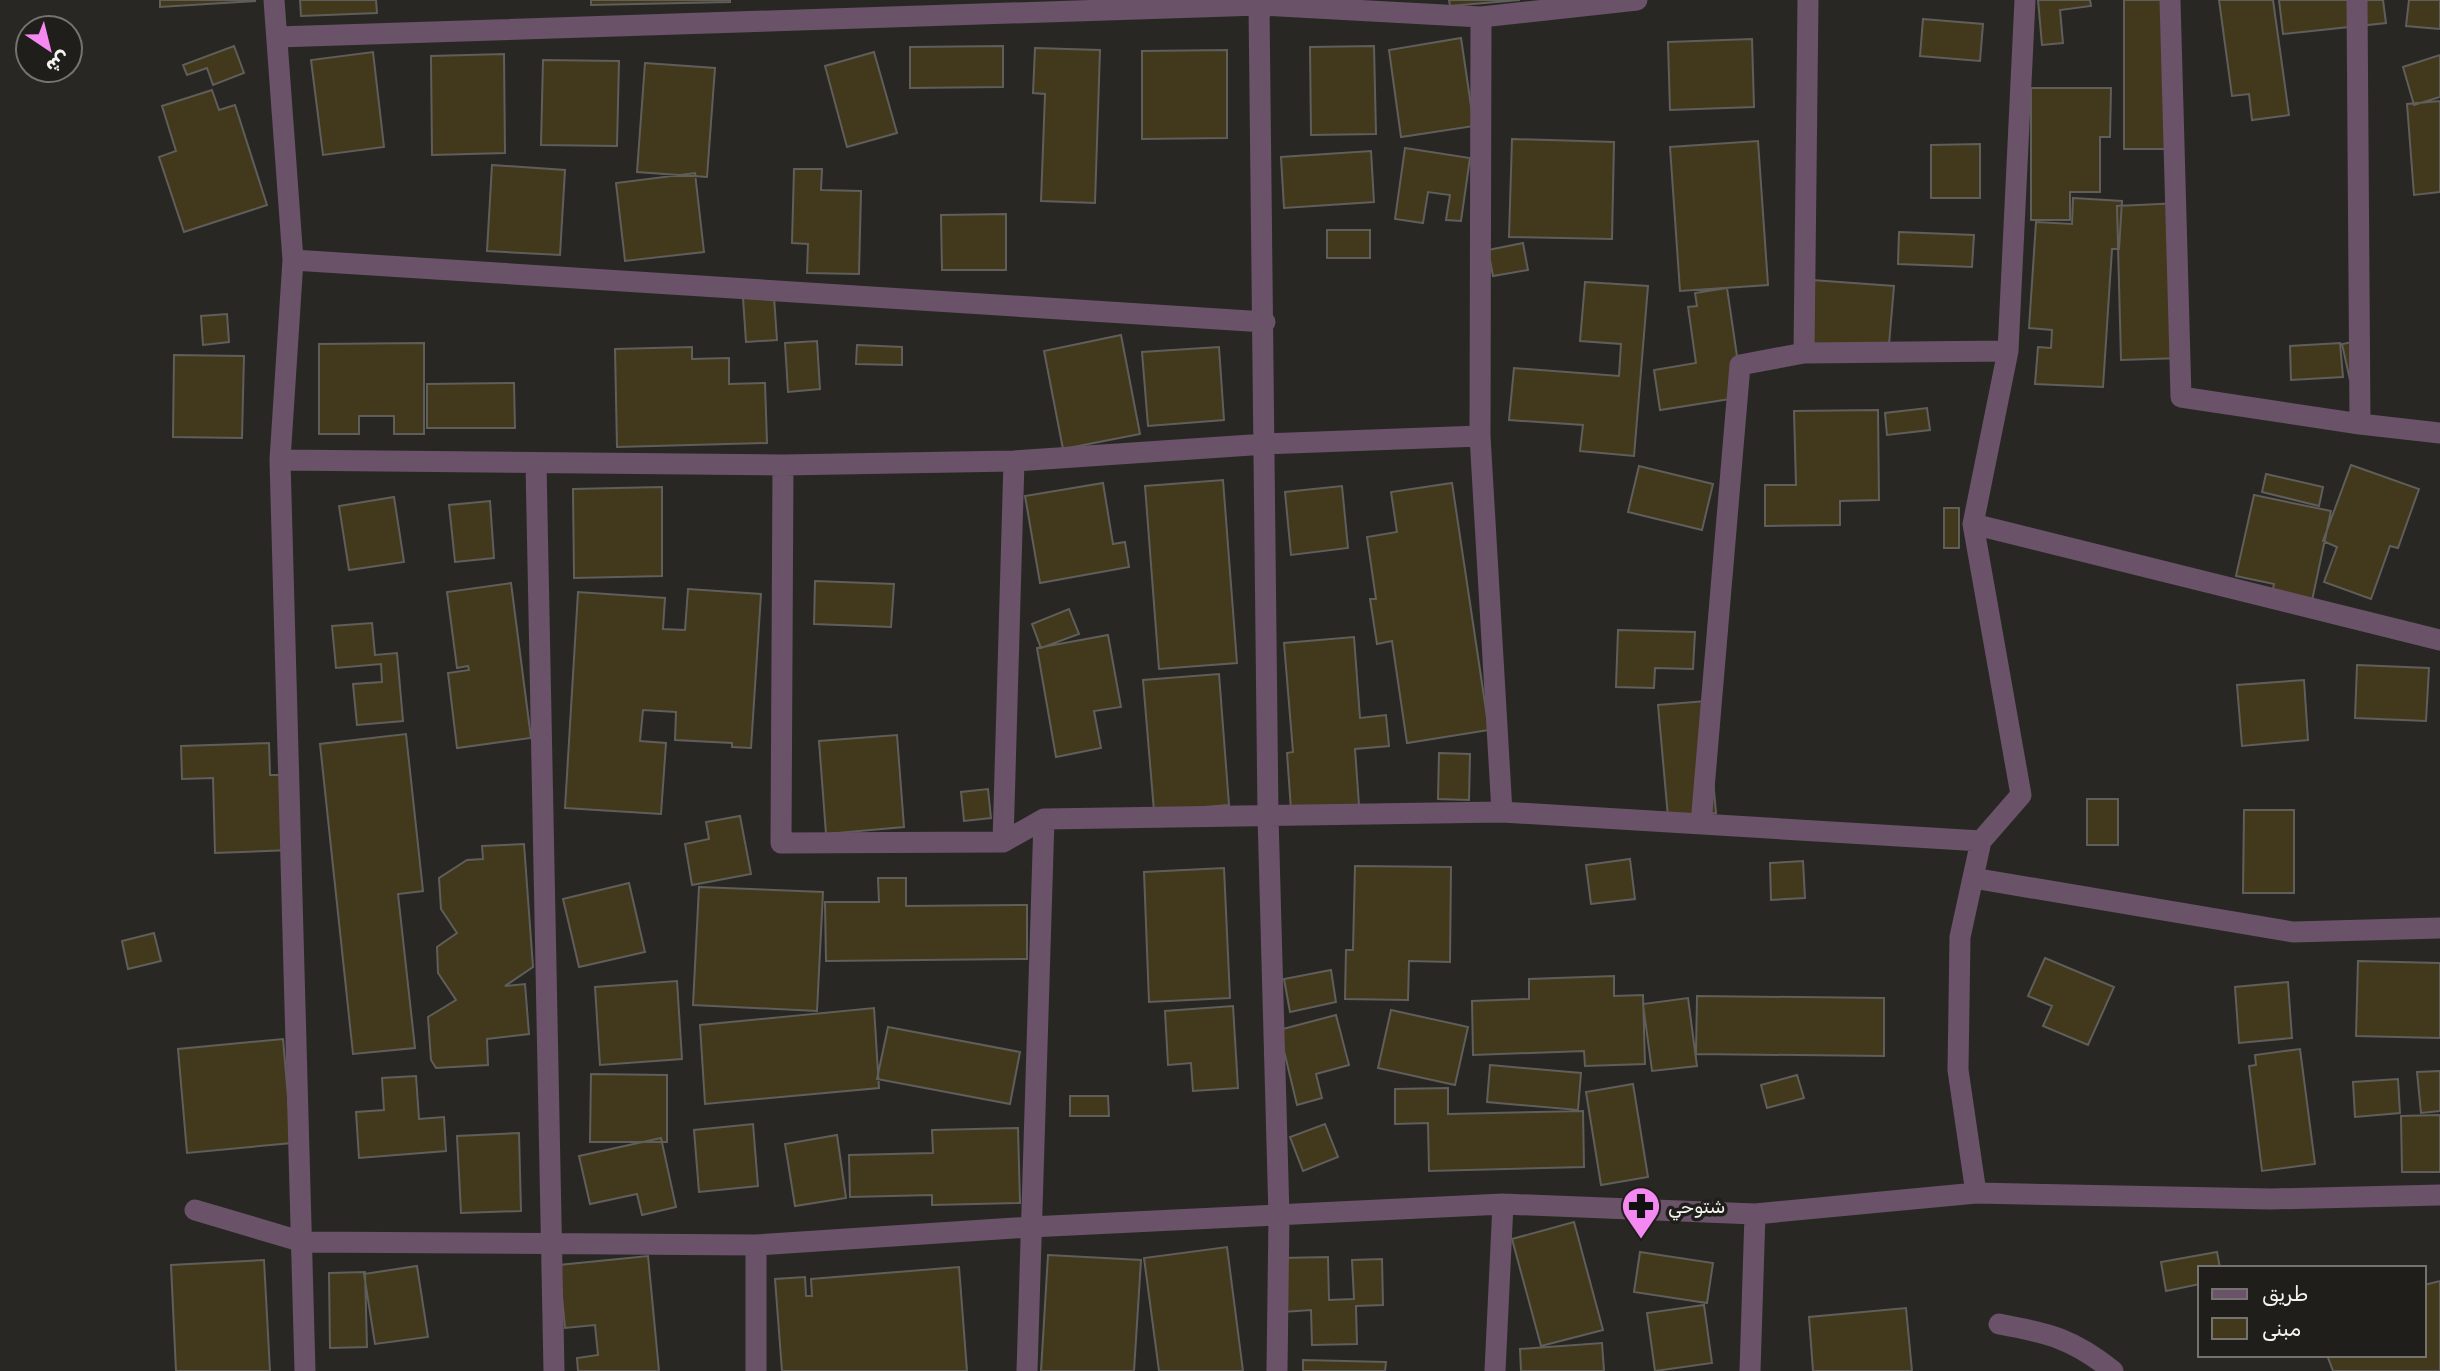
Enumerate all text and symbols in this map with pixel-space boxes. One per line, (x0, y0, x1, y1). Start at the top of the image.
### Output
north arrow (14, 14, 84, 84)
text: ش (42, 46, 75, 79)
pharmacy icon: شتوحي (1620, 1185, 1662, 1240)
place label: شتوحي (1668, 1195, 1725, 1221)
legend (2198, 1266, 2426, 1357)
text: طريق (2262, 1281, 2308, 1306)
text: مبنى (2262, 1316, 2301, 1341)

